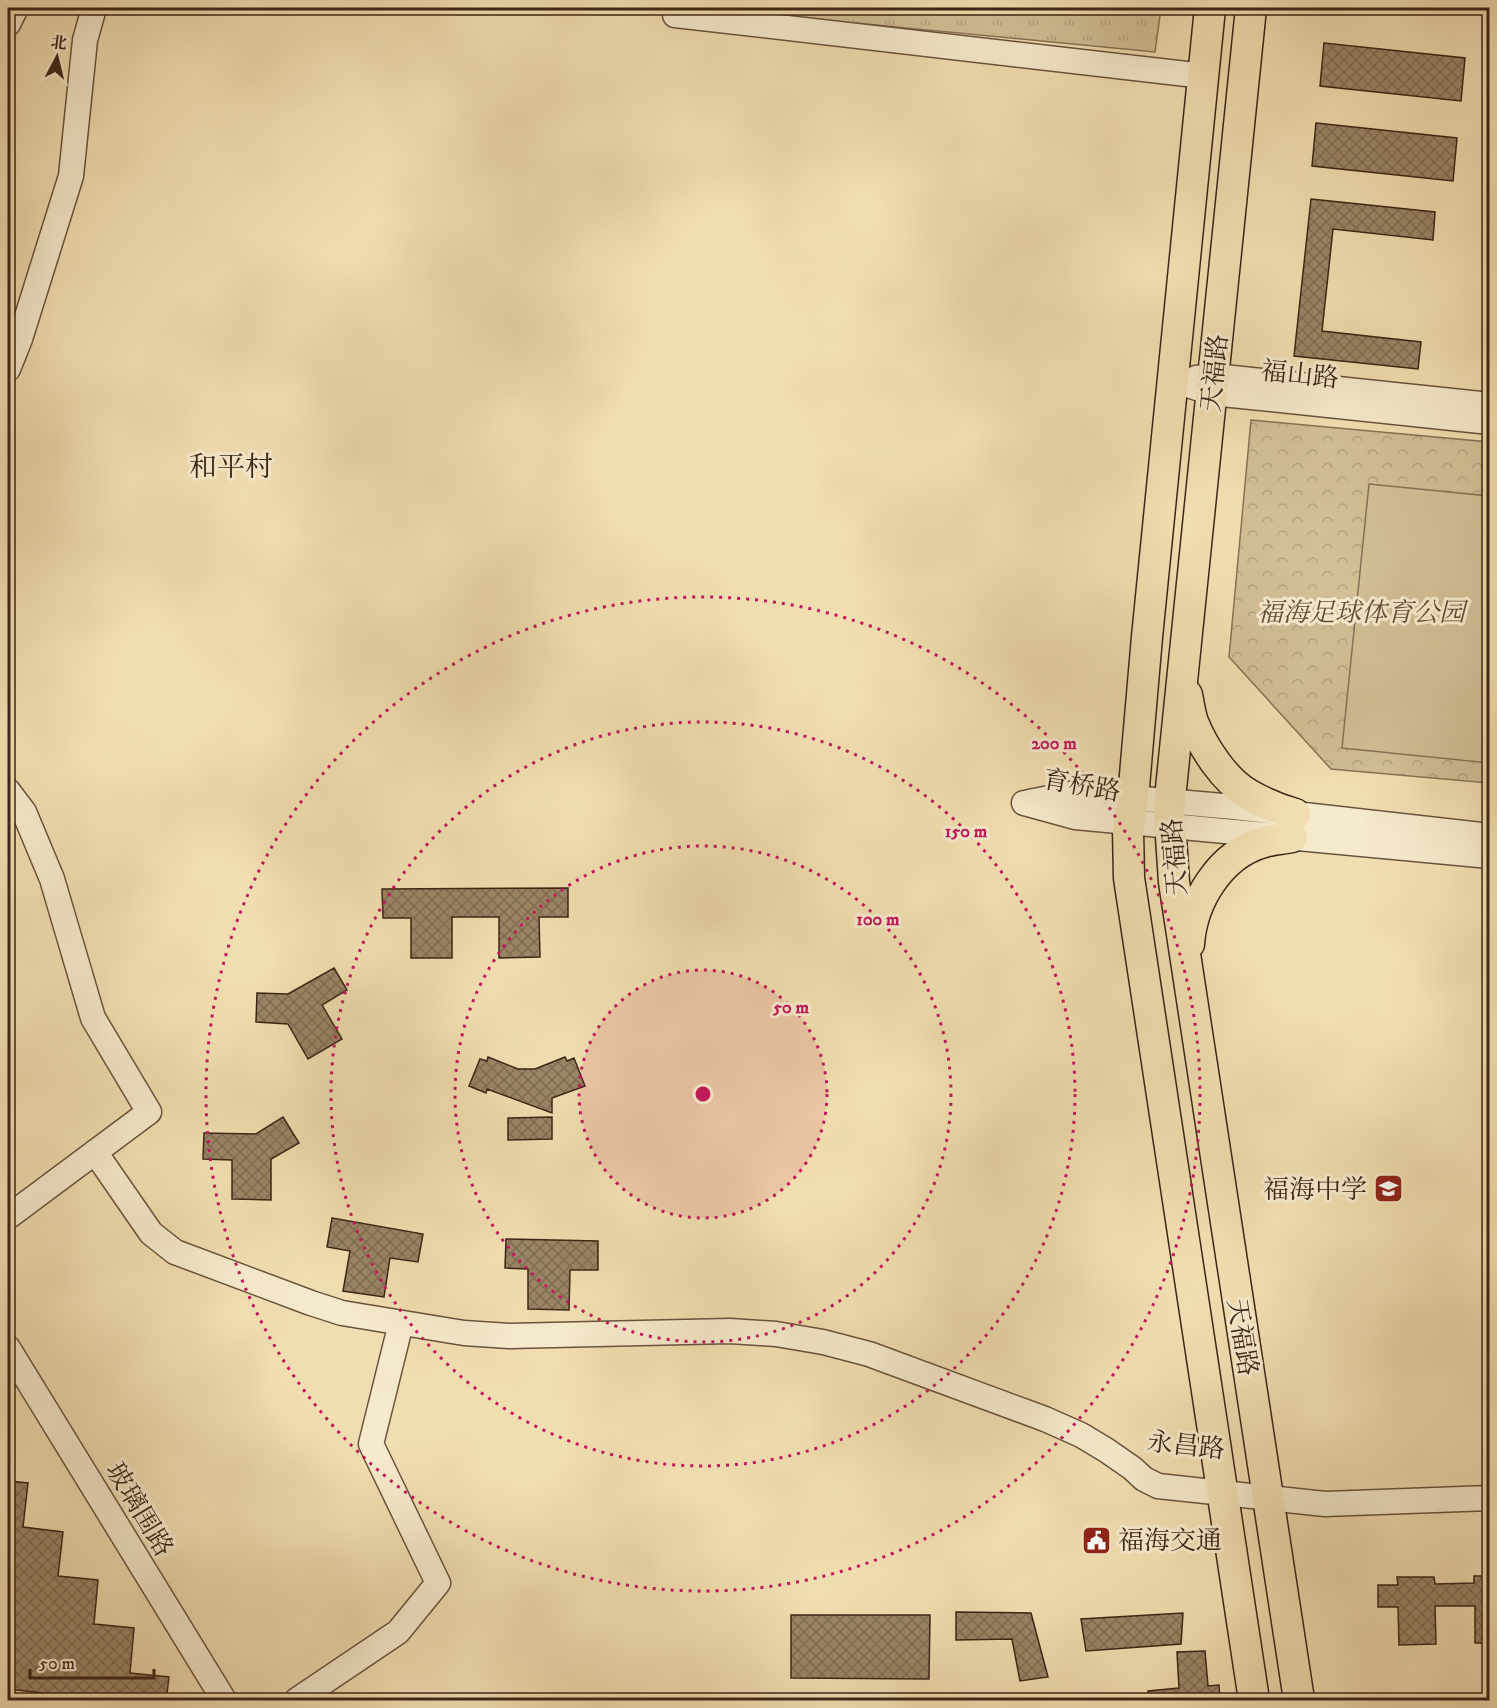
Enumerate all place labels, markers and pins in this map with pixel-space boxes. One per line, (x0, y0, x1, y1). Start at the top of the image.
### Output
centre of rings (693, 1084, 713, 1104)
school or university icon: 福海中学 (1372, 1173, 1404, 1205)
place label: 福海中学 (1263, 1174, 1367, 1207)
public building icon: 福海交通 (1081, 1524, 1113, 1556)
place label: 福海交通 (1118, 1525, 1222, 1558)

